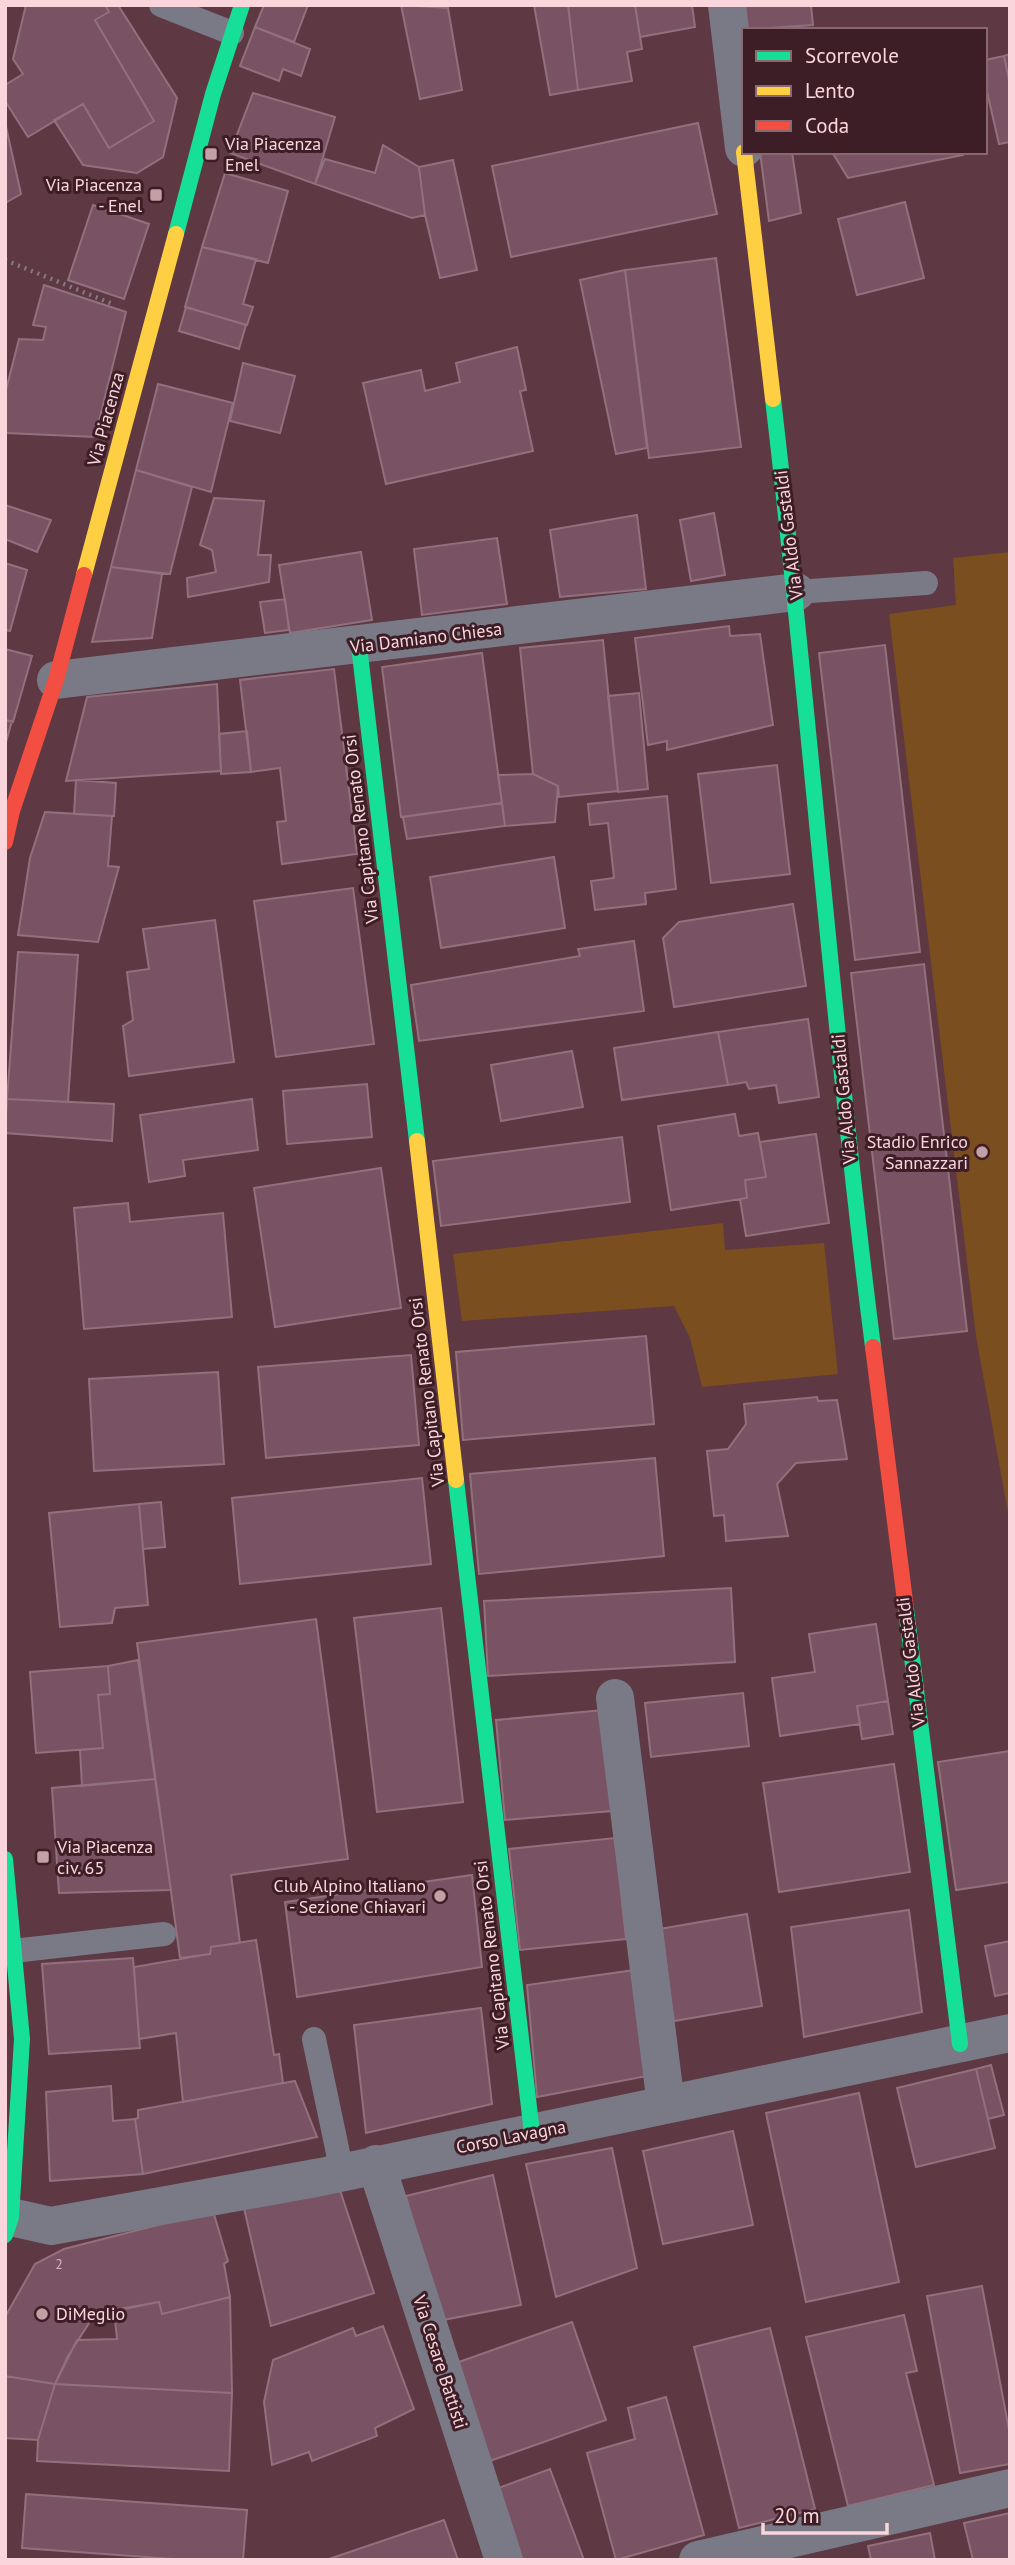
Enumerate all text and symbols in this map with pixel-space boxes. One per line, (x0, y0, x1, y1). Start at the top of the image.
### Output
legend (742, 28, 987, 154)
text: Scorrevole (805, 42, 899, 69)
text: Lento (805, 77, 855, 104)
text: Coda (805, 112, 849, 139)
place label: Via Piacenza Enel (224, 132, 321, 176)
marker: Via Piacenza Enel (203, 146, 219, 162)
place label: Via Piacenza - Enel (45, 173, 143, 217)
marker: Via Piacenza - Enel (148, 187, 164, 203)
street label: Via Piacenza (82, 369, 129, 469)
street label: Via Aldo Gastaldi (769, 469, 808, 602)
street label: Via Damiano Chiesa (348, 617, 503, 658)
street label: Via Capitano Renato Orsi (337, 733, 384, 926)
street label: Via Aldo Gastaldi (826, 1033, 861, 1166)
place label: Stadio Enrico Sannazzari (867, 1130, 968, 1174)
marker: Stadio Enrico Sannazzari (974, 1144, 990, 1160)
street label: Via Capitano Renato Orsi (403, 1296, 450, 1489)
street label: Via Aldo Gastaldi (891, 1596, 930, 1729)
place label: Via Piacenza civ. 65 (56, 1835, 153, 1879)
marker: Via Piacenza civ. 65 (35, 1849, 51, 1865)
street label: Via Capitano Renato Orsi (468, 1859, 515, 2052)
place label: Club Alpino Italiano - Sezione Chiavari (273, 1874, 426, 1918)
marker: Club Alpino Italiano - Sezione Chiavari (432, 1888, 448, 1904)
street label: Corso Lavagna (454, 2115, 568, 2158)
house number: 2 (55, 2255, 63, 2273)
street label: Via Cesare Battisti (408, 2291, 473, 2432)
place label: DiMeglio (56, 2302, 125, 2325)
marker: DiMeglio (34, 2306, 50, 2322)
scale bar (763, 2492, 887, 2536)
text: 20 m (774, 2502, 820, 2529)

